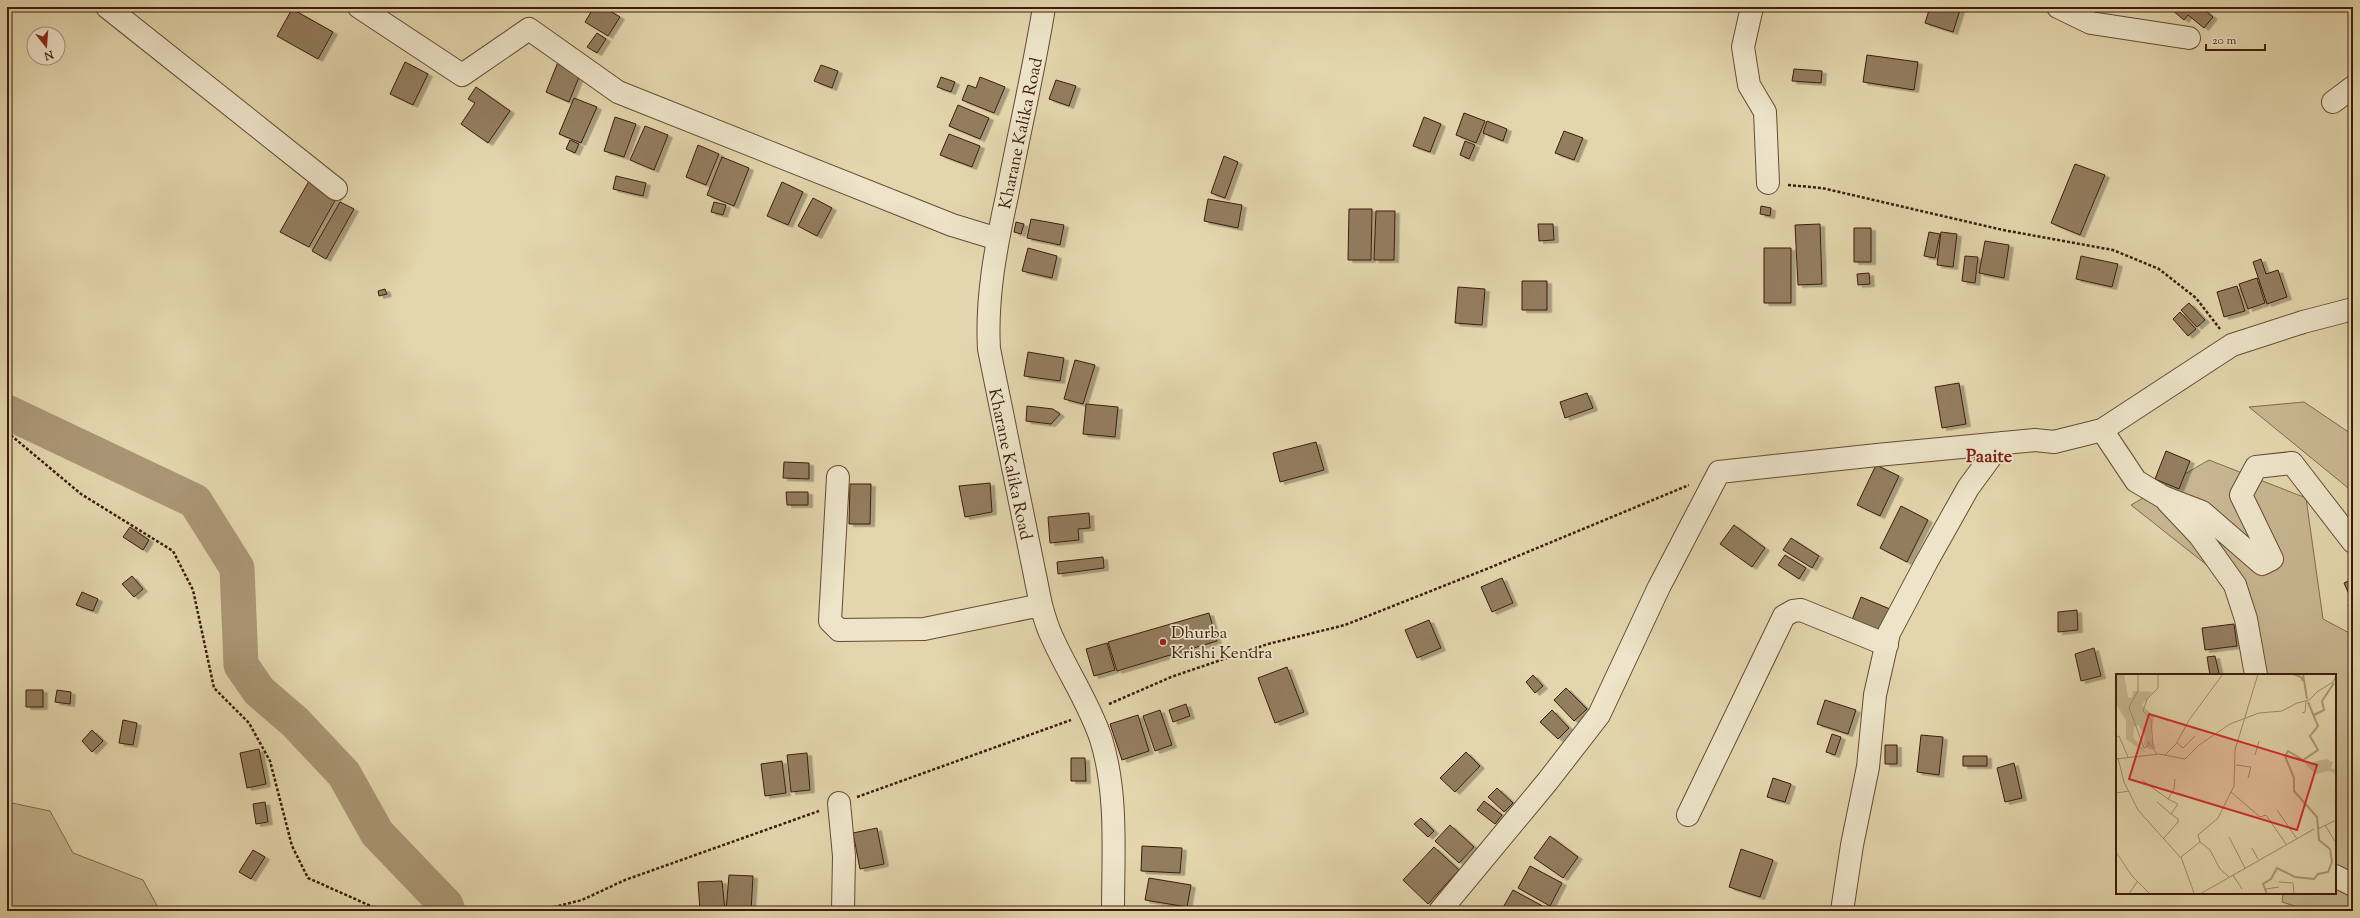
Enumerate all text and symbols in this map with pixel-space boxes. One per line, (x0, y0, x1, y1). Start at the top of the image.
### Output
north arrow (26, 26, 66, 66)
scale bar (2206, 26, 2265, 52)
text: 20 m (2212, 32, 2237, 50)
text: N (42, 45, 56, 64)
street label: Kharane Kalika Road (994, 55, 1050, 211)
street label: Kharane Kalika Road (981, 387, 1037, 543)
district label: Paaite (1966, 445, 2013, 471)
place label: Dhurba Krishi Kendra (1171, 622, 1272, 666)
marker: Dhurba Krishi Kendra (1158, 637, 1168, 647)
inset map (2116, 674, 2336, 894)

